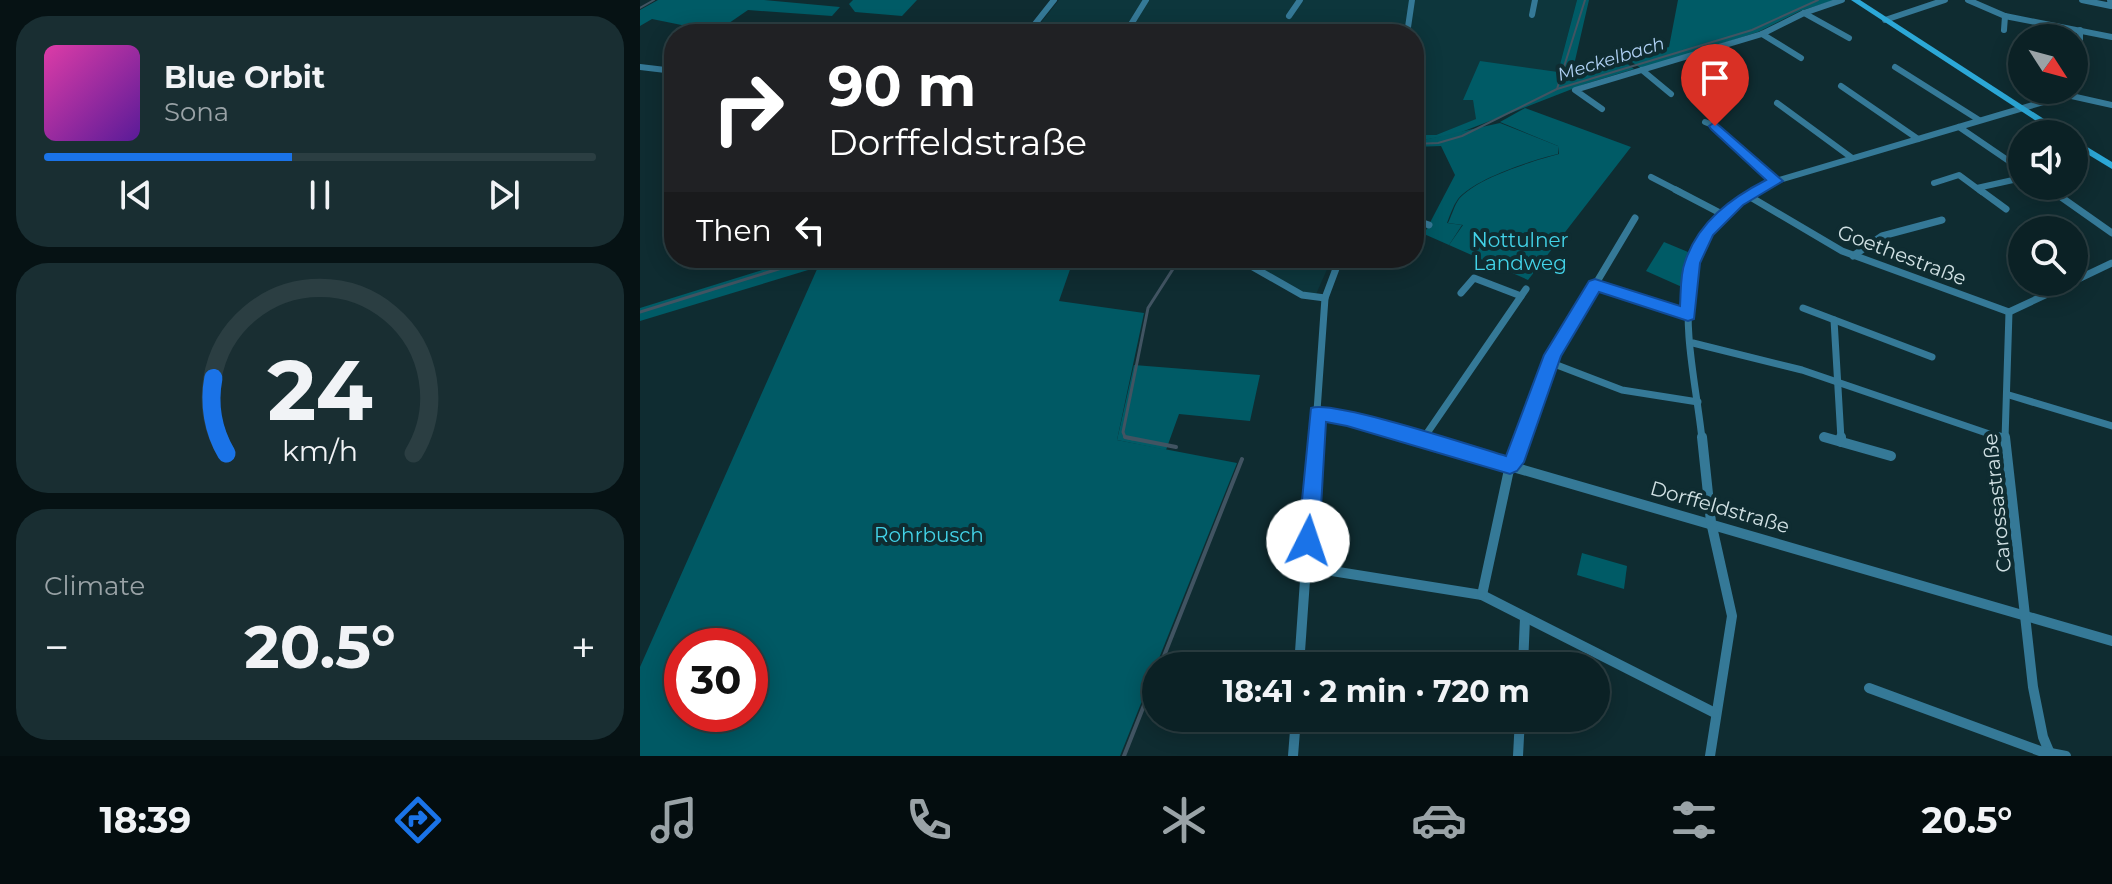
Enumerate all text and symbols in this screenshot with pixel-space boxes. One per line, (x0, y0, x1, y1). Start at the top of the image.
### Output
north arrow (2008, 24, 2088, 104)
map controls (2008, 24, 2088, 296)
water label: Meckelbach (1555, 32, 1667, 86)
pin (1681, 44, 1749, 126)
text: 90 m (828, 52, 976, 120)
icon: right (696, 56, 800, 160)
icon: arrive (1693, 56, 1737, 100)
text: Blue Orbit (164, 59, 325, 96)
text: Sona (164, 96, 229, 128)
text: Dorffeldstraße (828, 120, 1087, 164)
button: sound (2008, 120, 2088, 200)
icon: previous (114, 173, 158, 217)
icon: pause (298, 173, 342, 217)
icon: next (482, 173, 526, 217)
icon: left (788, 208, 832, 252)
text: Then (696, 212, 772, 249)
button: search (2008, 216, 2088, 296)
street label: Goethestraße (1834, 219, 1970, 291)
park label: Nottulner Landweg (1471, 228, 1569, 275)
text: 24 (267, 339, 373, 441)
street label: Carossastraße (1978, 432, 2016, 574)
text: km/h (282, 433, 358, 468)
street label: Dorffeldstraße (1648, 476, 1792, 538)
position arrow (1266, 499, 1350, 583)
park label: Rohrbusch (874, 523, 984, 547)
text: Climate (44, 570, 145, 602)
text: 20.5° (244, 610, 396, 683)
text: − (44, 620, 69, 674)
text: + (571, 620, 596, 674)
speed limit sign: 30 (664, 628, 768, 732)
text: 18:41 · 2 min · 720 m (1222, 673, 1530, 710)
icon: directions (390, 792, 446, 848)
icon: music (646, 792, 702, 848)
icon: phone (901, 792, 957, 848)
icon: climate (1156, 792, 1212, 848)
icon: car (1411, 792, 1467, 848)
icon: filters (1666, 792, 1722, 848)
text: 18:39 (100, 798, 191, 842)
text: 20.5° (1921, 798, 2012, 842)

